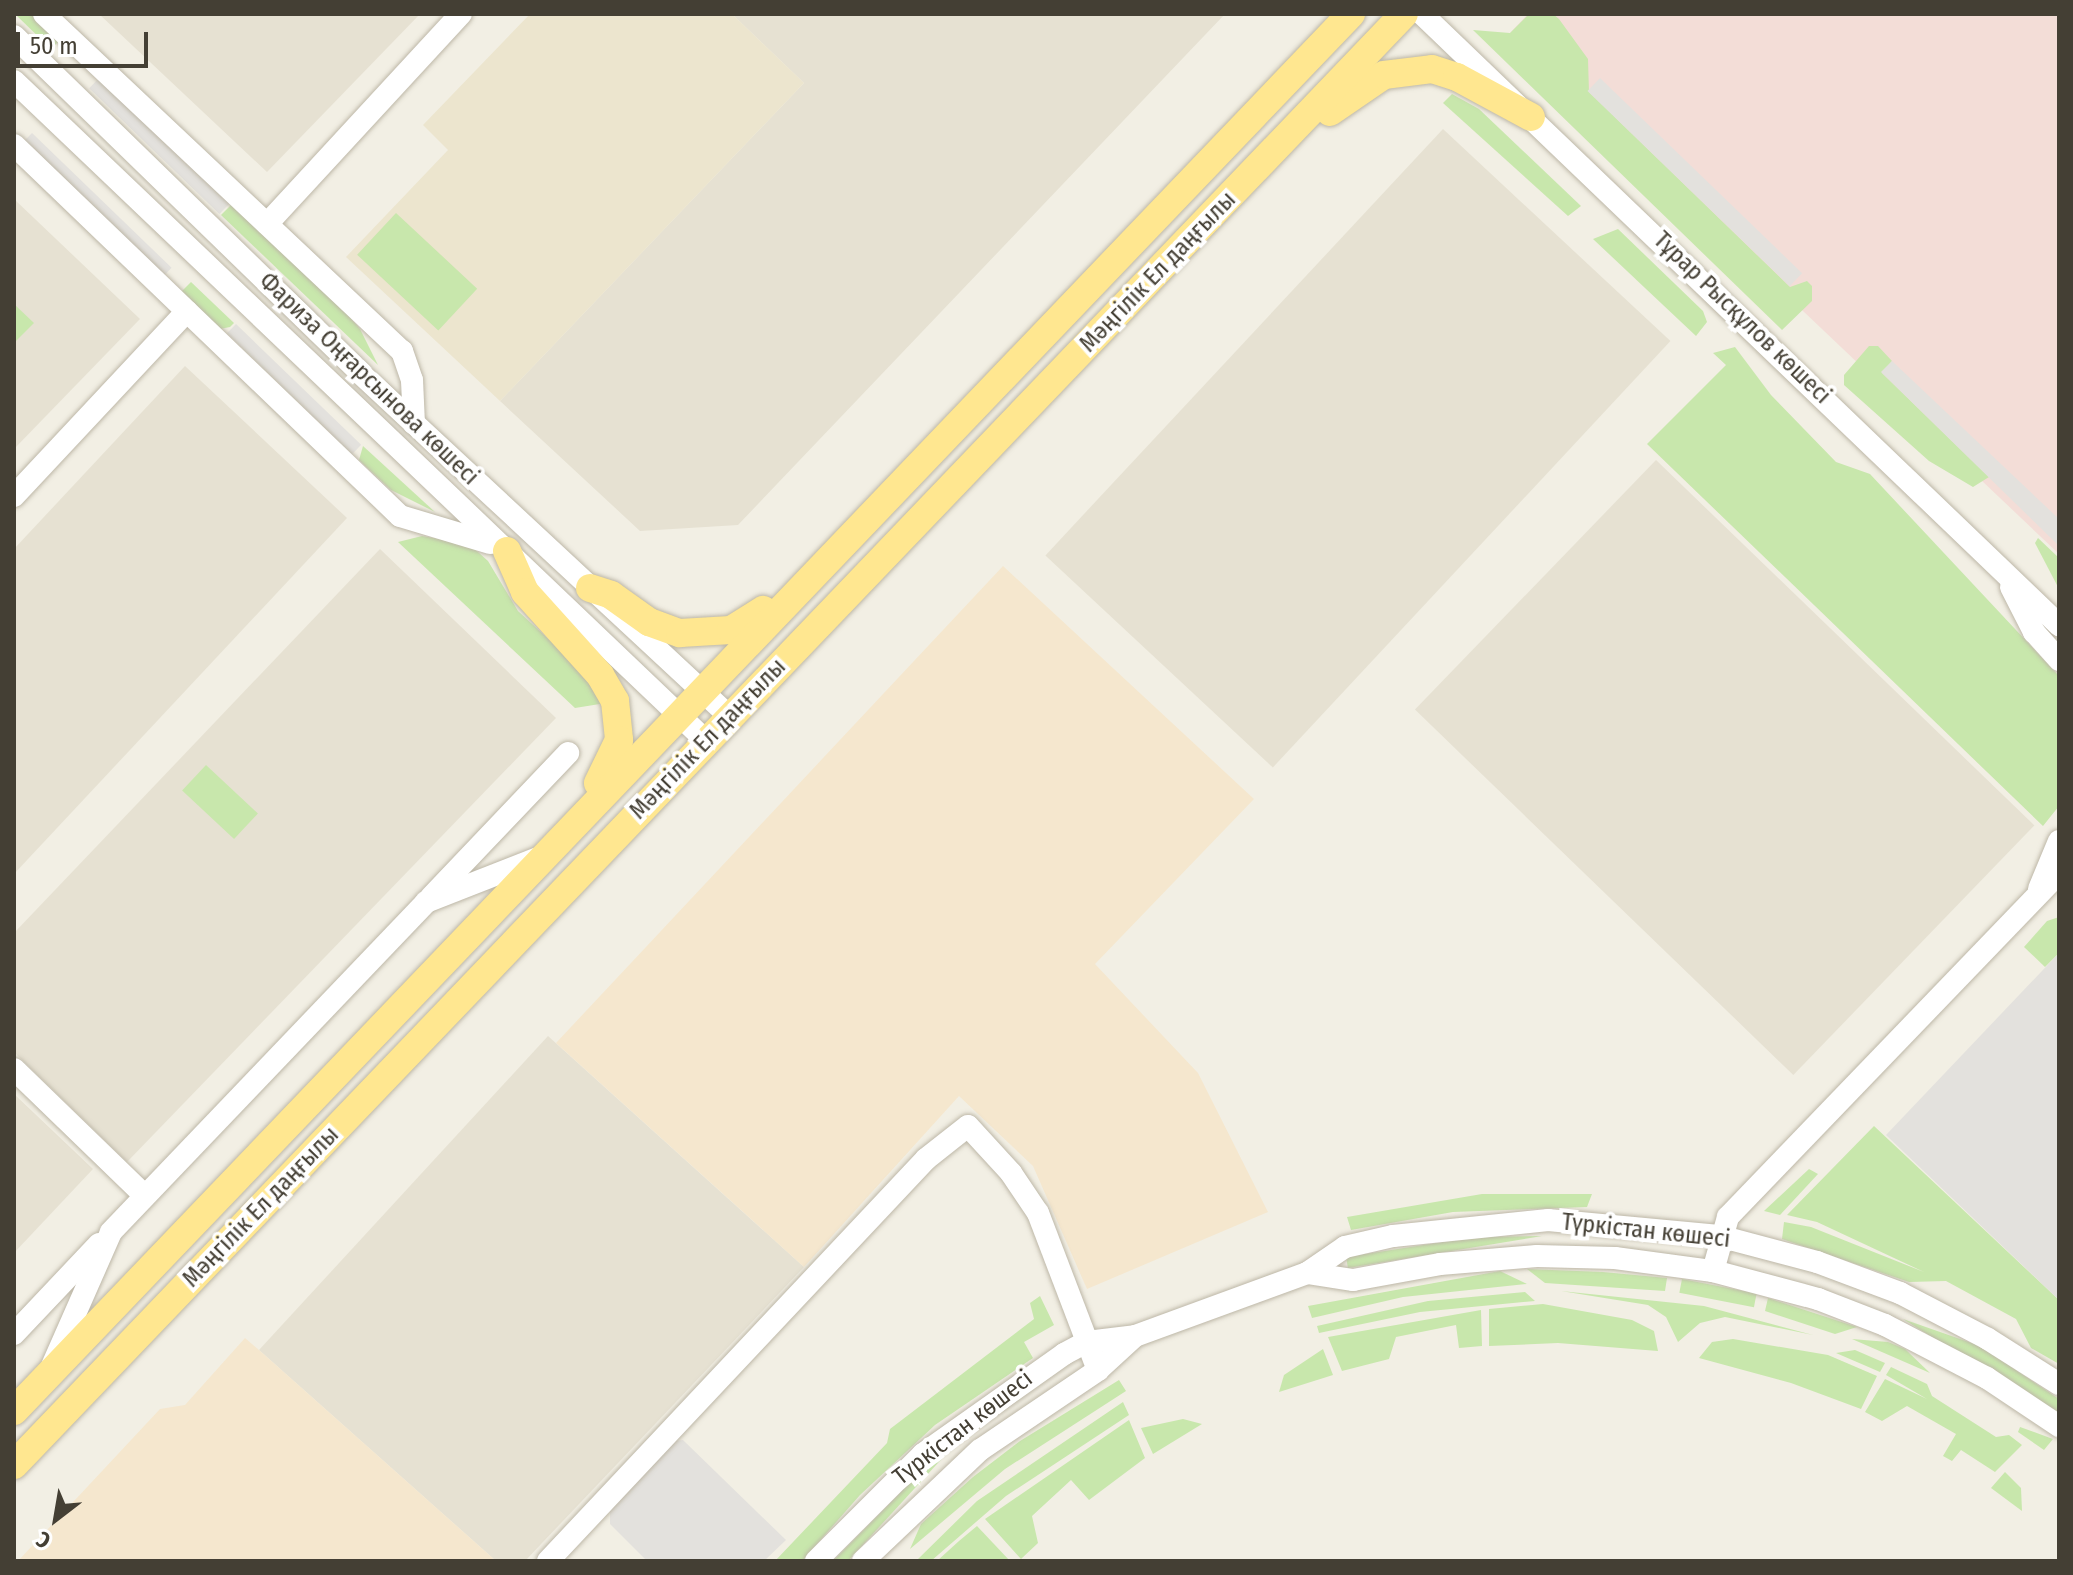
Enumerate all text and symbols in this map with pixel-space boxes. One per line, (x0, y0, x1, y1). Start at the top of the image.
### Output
scale bar (20, 16, 152, 66)
text: 50 m (30, 32, 78, 60)
street label: Мәңгілік Ел даңғылы (1074, 186, 1242, 358)
street label: Тұрар Рысқұлов көшесі (1647, 226, 1837, 410)
street label: Фариза Оңғарсынова көшесі (253, 267, 485, 491)
street label: Мәңгілік Ел даңғылы (624, 653, 792, 825)
street label: Мәңгілік Ел даңғылы (177, 1121, 345, 1293)
street label: Түркістан көшесі (1560, 1208, 1732, 1254)
street label: Түркістан көшесі (887, 1365, 1039, 1491)
north arrow (16, 1479, 96, 1559)
text: С (31, 1525, 55, 1555)

